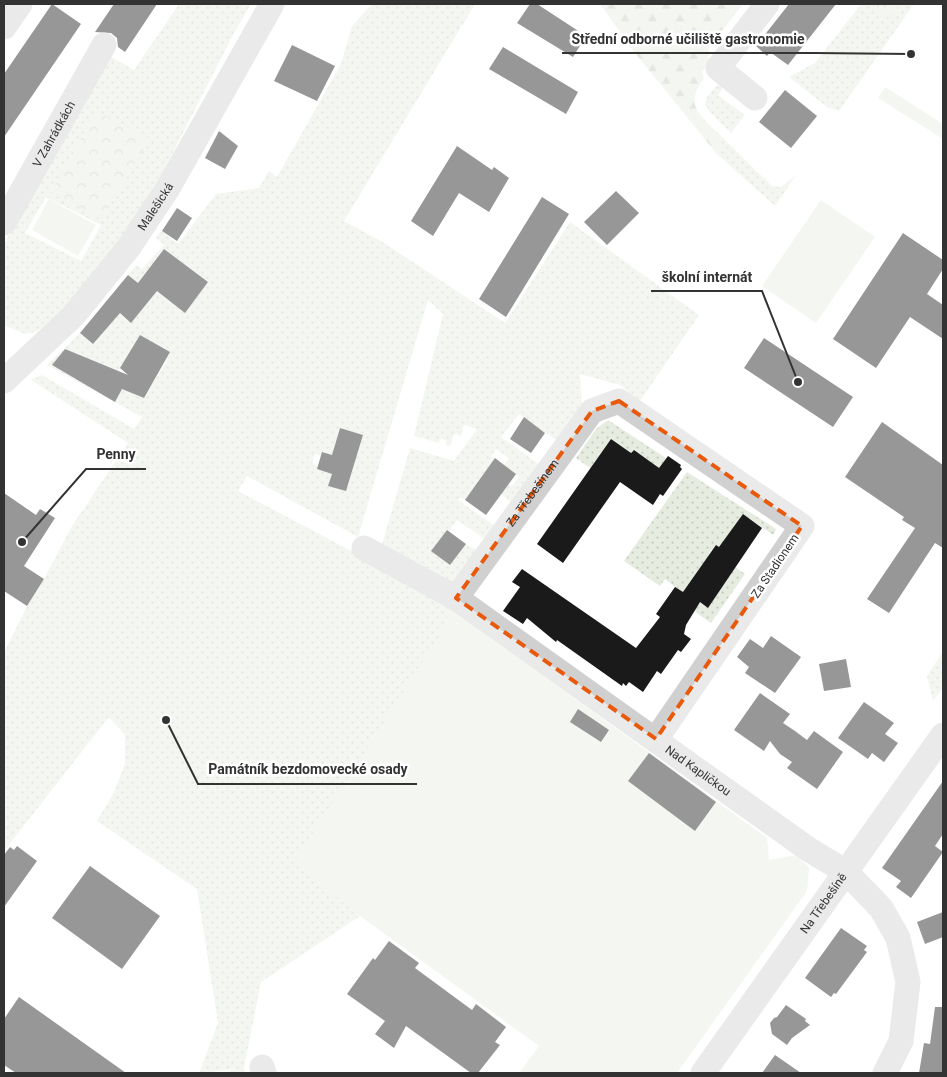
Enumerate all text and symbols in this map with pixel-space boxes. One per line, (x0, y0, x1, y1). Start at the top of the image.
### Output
callout: Střední odborné učiliště gastronomie (562, 24, 815, 53)
text: Střední odborné učiliště gastronomie (571, 31, 805, 47)
street label: V Zahrádkách (30, 99, 78, 170)
street label: Malešická (135, 180, 176, 233)
callout: školní internát (651, 262, 762, 291)
text: školní internát (662, 269, 753, 285)
callout: Penny (86, 440, 146, 469)
text: Penny (96, 446, 137, 462)
street label: Za Třebešínem (503, 456, 562, 529)
street label: Za Stadionem (748, 531, 802, 601)
street label: Nad Kapličkou (662, 742, 734, 799)
callout: Památník bezdomovecké osady (198, 755, 417, 784)
text: Památník bezdomovecké osady (208, 761, 409, 777)
street label: Na Třebešíně (797, 871, 850, 936)

